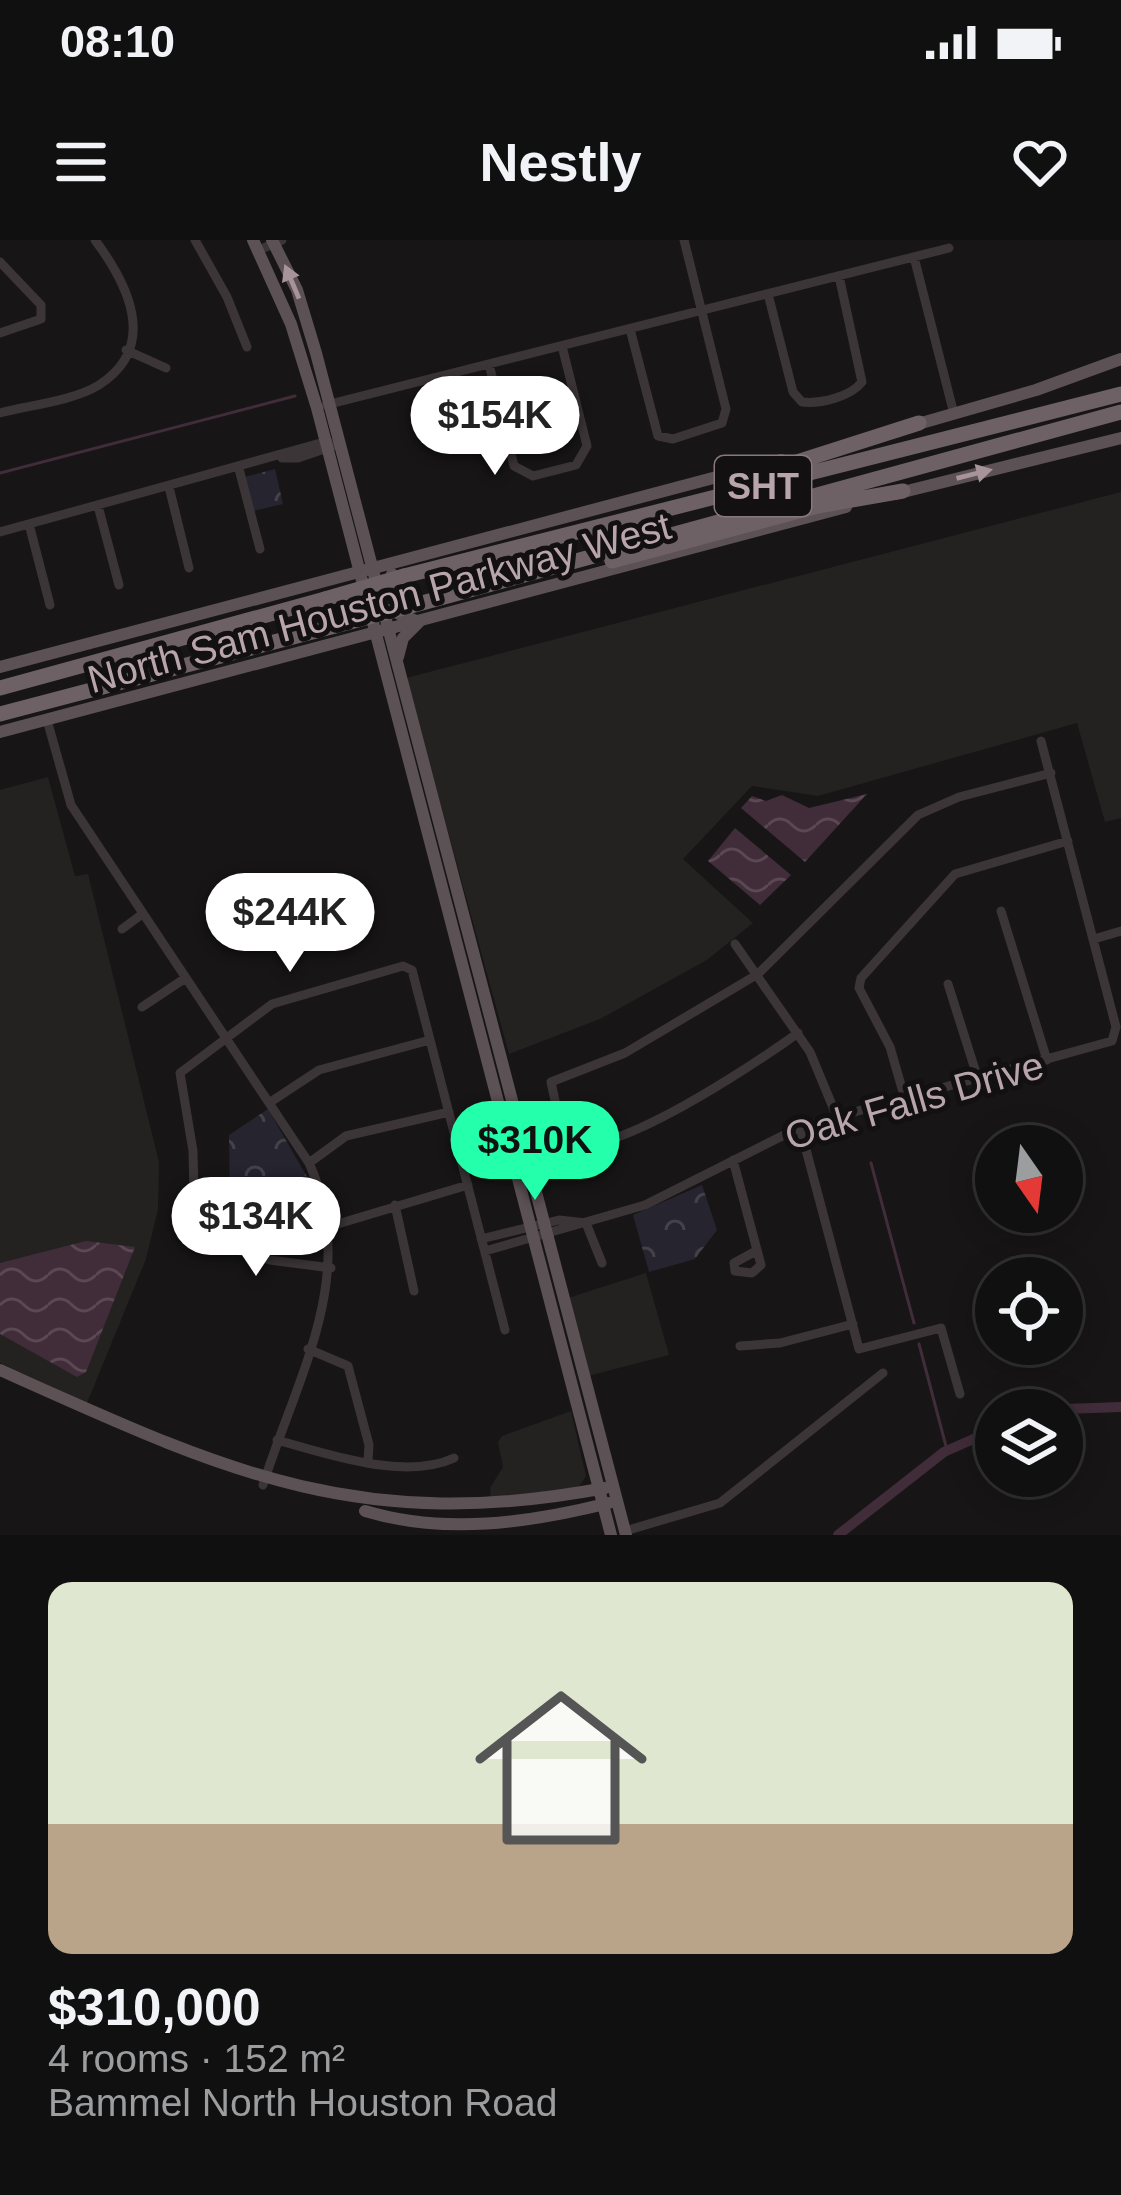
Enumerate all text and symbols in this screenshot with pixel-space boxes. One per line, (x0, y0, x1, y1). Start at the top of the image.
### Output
text: 08:10 (60, 16, 175, 67)
icon: menu (48, 129, 114, 195)
icon: heart (1007, 129, 1073, 195)
text: Nestly (479, 132, 642, 192)
one-way arrow (282, 264, 301, 300)
pin: $154K (411, 376, 579, 478)
text: $154K (438, 393, 552, 436)
road number: SHT (715, 456, 811, 516)
one-way arrow (955, 464, 992, 483)
street label: North Sam Houston Parkway West (83, 504, 676, 701)
pin: $244K (206, 873, 374, 975)
text: $244K (233, 890, 347, 933)
street label: Oak Falls Drive (780, 1043, 1048, 1158)
pin: $310K (451, 1101, 619, 1203)
text: $310K (478, 1118, 592, 1161)
north arrow (975, 1125, 1083, 1233)
map controls (975, 1125, 1083, 1497)
pin: $134K (172, 1177, 340, 1279)
text: $134K (199, 1194, 313, 1237)
button: locate (975, 1257, 1083, 1365)
button: layers (975, 1389, 1083, 1497)
icon: home (453, 1660, 669, 1876)
text: $310,000 (48, 1979, 261, 2036)
text: 4 rooms · 152 m² (48, 2037, 345, 2080)
text: Bammel North Houston Road (48, 2081, 557, 2124)

